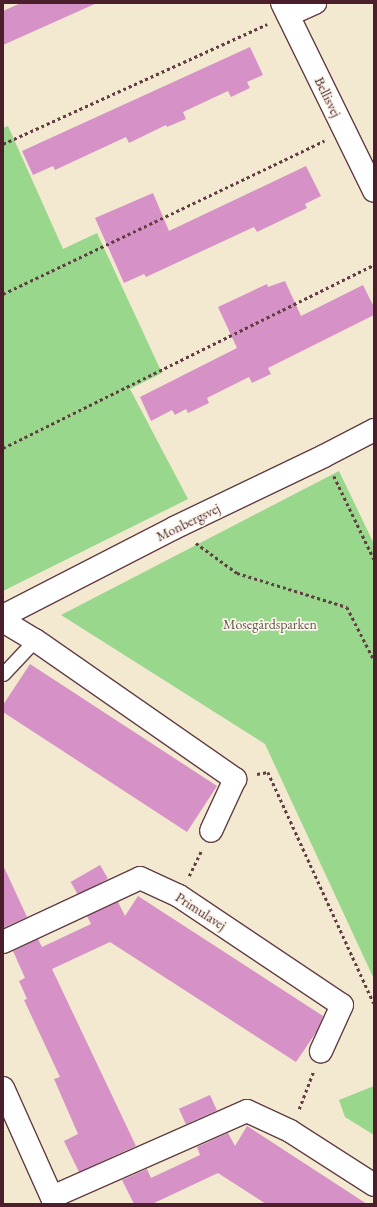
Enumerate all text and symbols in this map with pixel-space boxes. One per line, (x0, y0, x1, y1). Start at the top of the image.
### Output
street label: Bellisvej (311, 74, 345, 120)
street label: Monbergsvej (153, 499, 223, 545)
park label: Mosegårdsparken (223, 616, 317, 632)
street label: Primulavej (172, 888, 230, 934)

